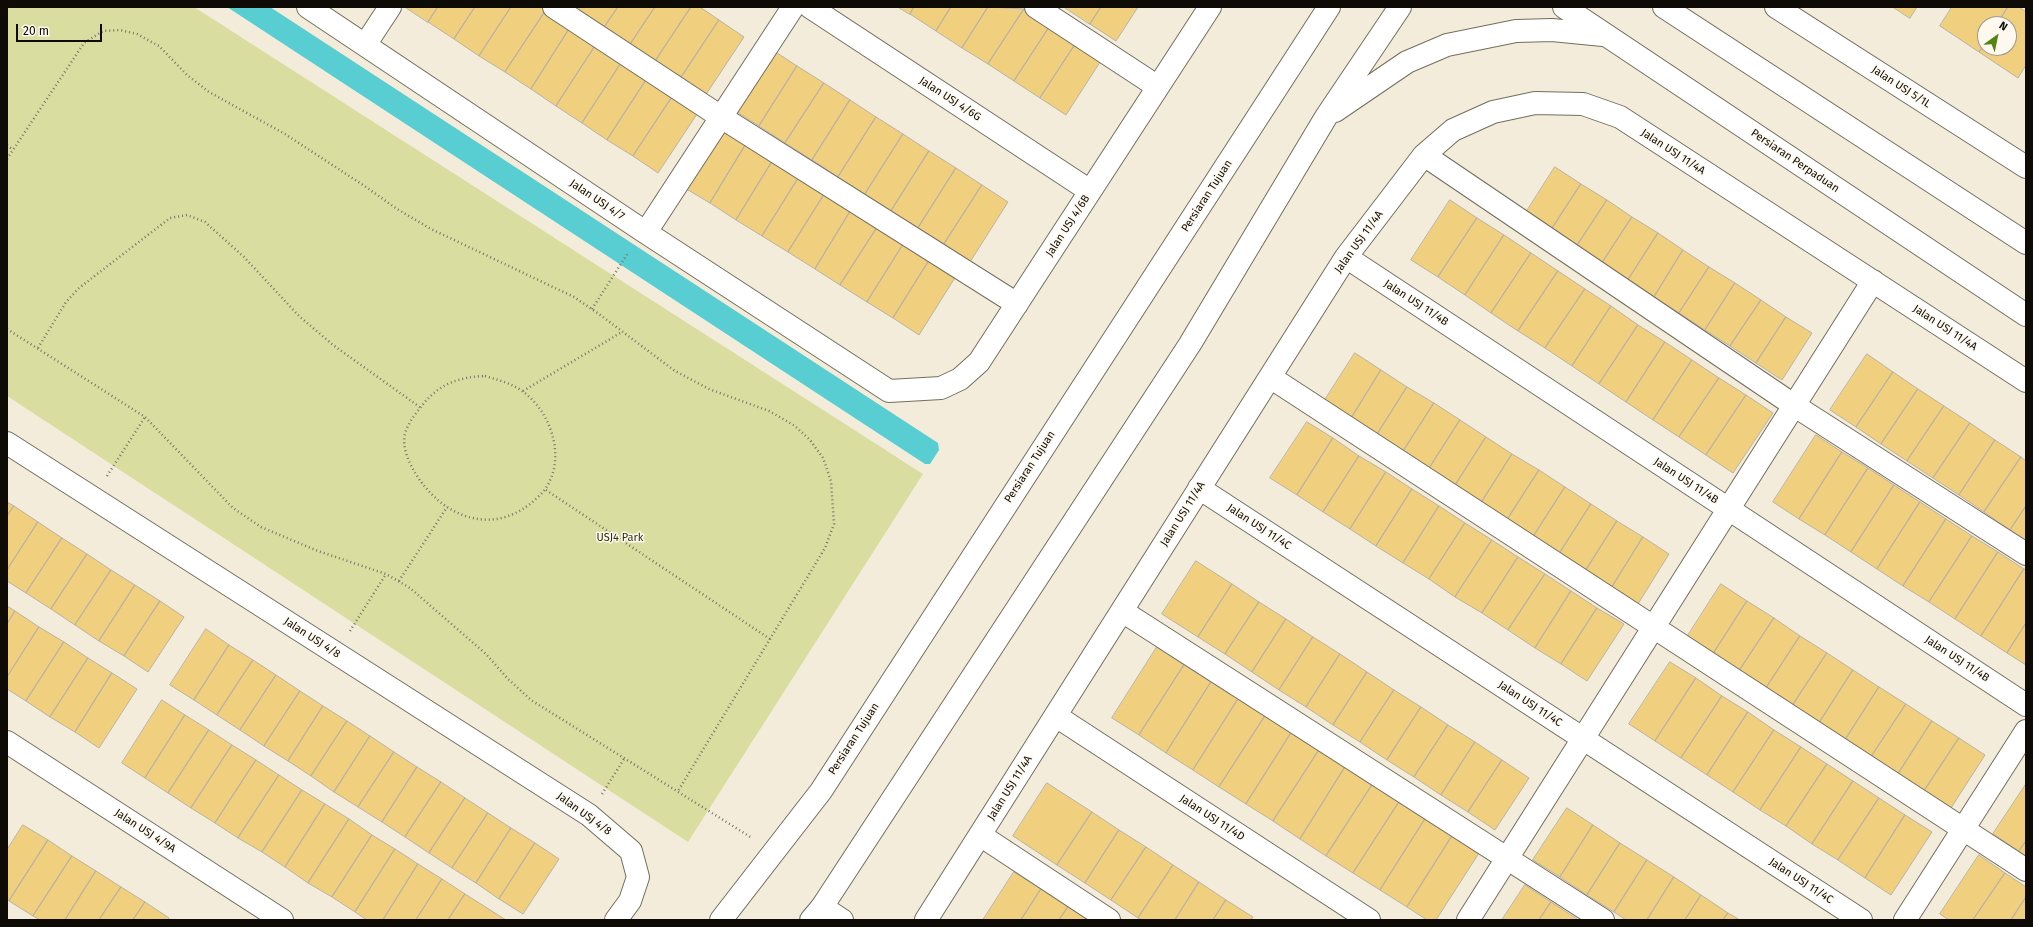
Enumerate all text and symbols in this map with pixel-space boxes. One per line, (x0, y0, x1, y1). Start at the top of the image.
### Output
scale bar (18, 16, 104, 42)
north arrow (1977, 16, 2017, 56)
text: N (1997, 19, 2010, 34)
text: 20 m (23, 24, 49, 38)
street label: Jalan USJ 5/1L (1869, 63, 1933, 111)
street label: Jalan USJ 4/6G (917, 74, 983, 124)
street label: Jalan USJ 11/4A (1638, 126, 1708, 178)
street label: Persiaran Perpaduan (1748, 127, 1842, 195)
street label: Persiaran Tujuan (1179, 158, 1235, 234)
street label: Jalan USJ 4/7 (567, 177, 627, 223)
street label: Jalan USJ 4/6B (1043, 193, 1093, 259)
street label: Jalan USJ 11/4A (1332, 208, 1386, 276)
street label: Jalan USJ 11/4B (1381, 277, 1451, 329)
street label: Jalan USJ 11/4A (1910, 302, 1980, 354)
street label: Persiaran Tujuan (1002, 429, 1058, 505)
street label: Jalan USJ 11/4B (1651, 455, 1721, 507)
street label: Jalan USJ 11/4A (1158, 479, 1208, 549)
street label: Jalan USJ 11/4C (1224, 501, 1294, 553)
park label: USJ4 Park (597, 531, 643, 545)
street label: Jalan USJ 4/8 (281, 615, 343, 661)
street label: Jalan USJ 11/4B (1922, 633, 1992, 685)
street label: Jalan USJ 11/4C (1495, 678, 1565, 730)
street label: Persiaran Tujuan (826, 701, 882, 777)
street label: Jalan USJ 11/4A (985, 753, 1035, 823)
street label: Jalan USJ 4/8 (554, 790, 614, 838)
street label: Jalan USJ 11/4D (1177, 792, 1247, 844)
street label: Jalan USJ 4/9A (112, 806, 178, 856)
street label: Jalan USJ 11/4C (1766, 855, 1836, 907)

